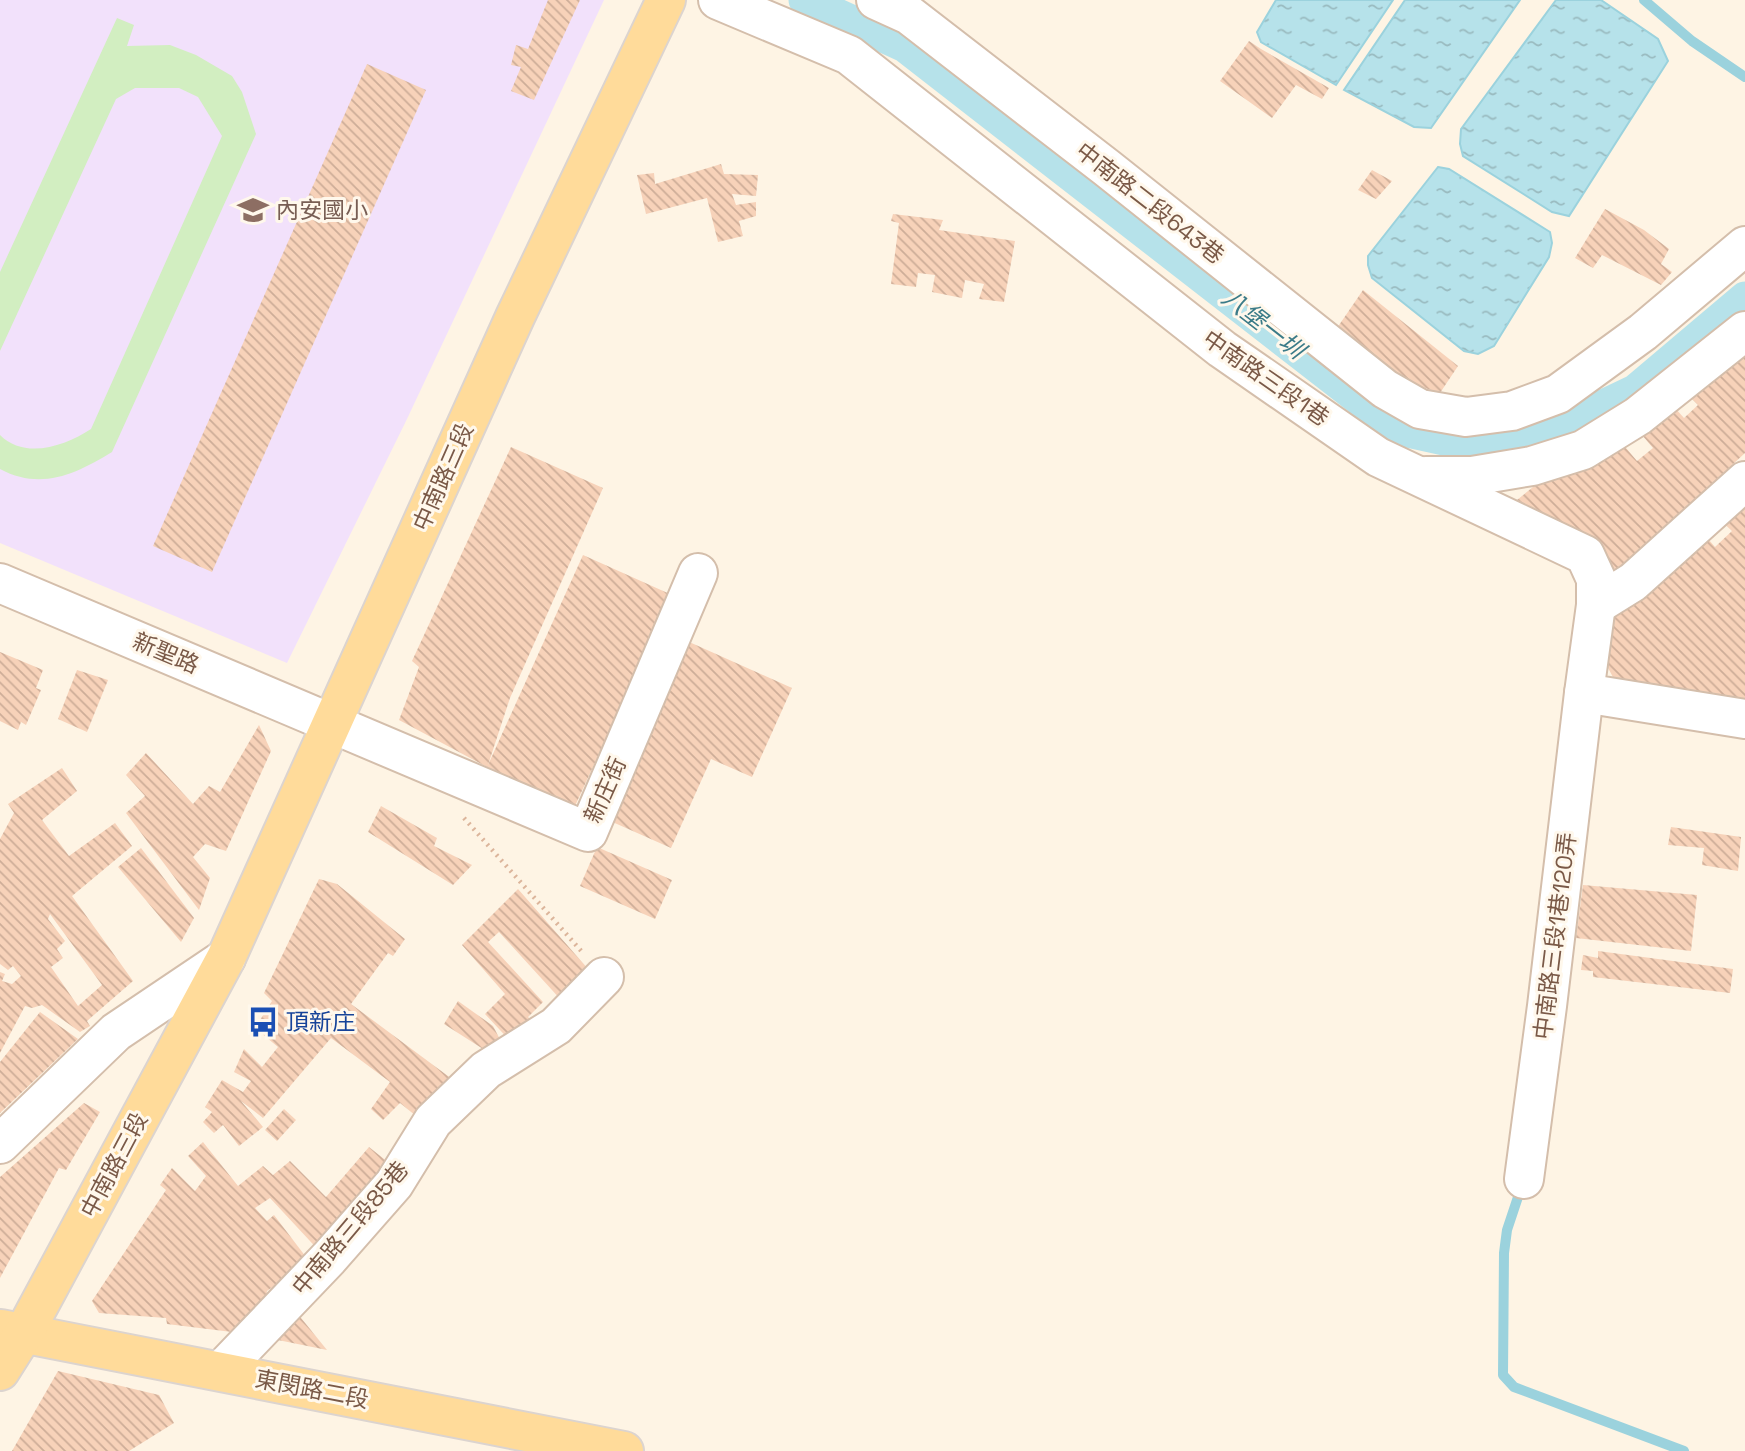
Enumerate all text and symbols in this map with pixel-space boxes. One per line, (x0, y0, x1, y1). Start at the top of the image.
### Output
street label: 中南路二段643巷 (1070, 136, 1230, 270)
school or university icon: 內安國小 (236, 193, 270, 227)
place label: 內安國小 (276, 195, 368, 225)
water label: 八堡一圳 (1216, 282, 1313, 367)
street label: 中南路三段1巷 (1197, 323, 1335, 433)
street label: 中南路三段 (406, 418, 480, 536)
street label: 新聖路 (128, 626, 204, 680)
street label: 新庄街 (577, 752, 633, 828)
street label: 中南路三段1巷120弄 (1527, 831, 1583, 1041)
bus stop icon: 頂新庄 (246, 1005, 280, 1039)
place label: 頂新庄 (286, 1007, 355, 1037)
street label: 中南路三段 (74, 1107, 154, 1223)
street label: 中南路三段85巷 (285, 1155, 415, 1301)
street label: 東閔路二段 (253, 1363, 371, 1415)

